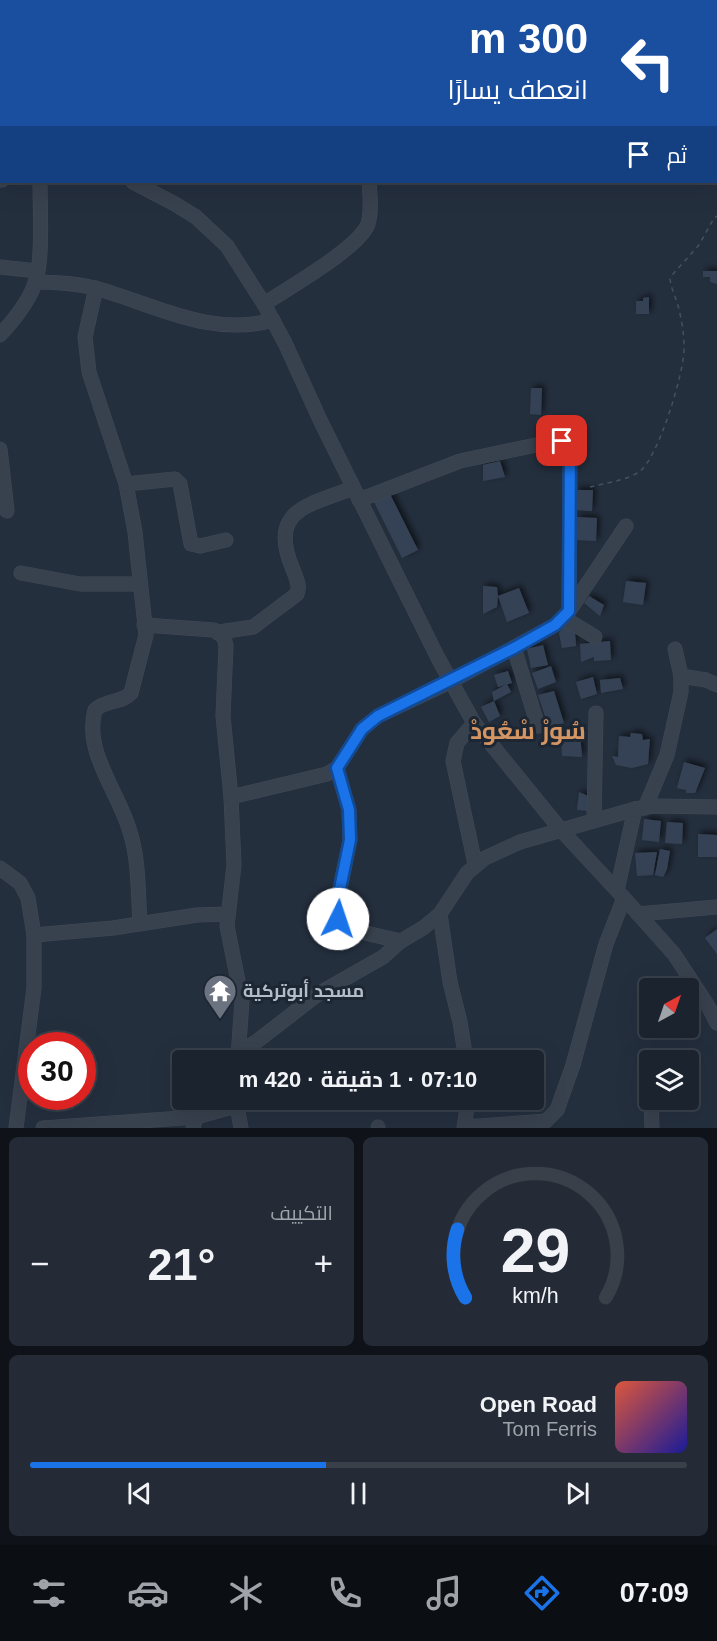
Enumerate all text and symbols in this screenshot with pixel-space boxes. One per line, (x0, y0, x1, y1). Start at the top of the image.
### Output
text: 300 m (469, 15, 588, 62)
icon: left (609, 24, 687, 102)
text: انعطف يسارًا (447, 75, 588, 105)
icon: arrive (622, 138, 655, 171)
text: ثم (667, 143, 687, 168)
pin (536, 415, 587, 466)
icon: arrive (545, 424, 578, 457)
district label: سُورْ سْعُودْ (470, 717, 586, 745)
position arrow (306, 887, 370, 951)
temple icon: مسجد أبوتركية (202, 973, 238, 1020)
place label: مسجد أبوتركية (243, 978, 364, 1002)
north arrow (639, 978, 699, 1038)
map controls (639, 978, 699, 1110)
speed limit sign: 30 (18, 1032, 96, 1110)
button: layers (639, 1050, 699, 1110)
text: 07:10 · 1 دقيقة · 420 m (239, 1067, 477, 1092)
text: التكييف (270, 1202, 333, 1224)
text: 29 (501, 1216, 570, 1285)
text: 21° (147, 1239, 216, 1290)
text: − (30, 1245, 49, 1282)
text: + (314, 1245, 333, 1282)
text: km/h (512, 1285, 559, 1309)
text: Open Road (480, 1392, 597, 1417)
text: Tom Ferris (503, 1418, 597, 1440)
icon: previous (123, 1477, 156, 1510)
icon: pause (342, 1477, 375, 1510)
icon: next (561, 1477, 594, 1510)
icon: filters (28, 1572, 70, 1614)
icon: car (127, 1572, 169, 1614)
icon: climate (225, 1572, 267, 1614)
icon: phone (324, 1572, 366, 1614)
icon: music (423, 1572, 465, 1614)
icon: directions (521, 1572, 563, 1614)
text: 07:09 (620, 1578, 689, 1608)

